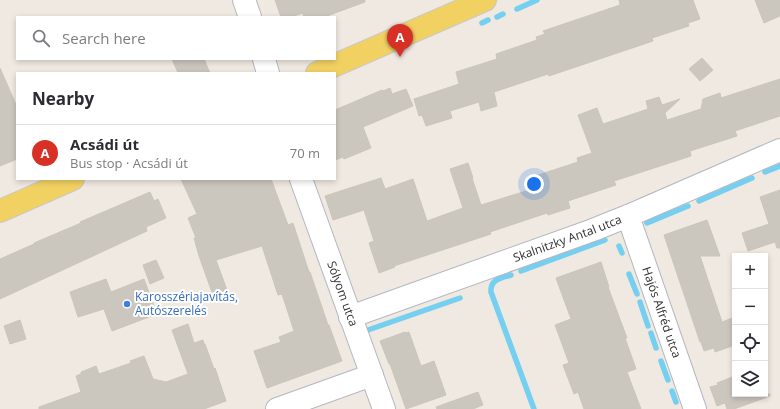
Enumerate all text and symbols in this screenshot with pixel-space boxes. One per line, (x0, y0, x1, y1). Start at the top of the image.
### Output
search box (16, 16, 336, 60)
pin: A (387, 24, 413, 57)
icon: search (30, 27, 52, 49)
text: Search here (62, 28, 146, 48)
text: Nearby (32, 87, 94, 110)
text: Acsádi út (70, 134, 139, 154)
text: A (41, 144, 49, 162)
text: 70 m (290, 144, 320, 162)
text: Bus stop · Acsádi út (70, 154, 188, 172)
your location (524, 174, 544, 194)
street label: Skalnitzky Antal utca (511, 210, 624, 266)
map controls (732, 253, 768, 397)
button: + (732, 253, 768, 289)
street label: Sólyom utca (323, 259, 362, 329)
street label: Hajós Alfréd utca (638, 264, 686, 360)
place label: Karosszériajavítás, Autószerelés (135, 288, 238, 319)
button: − (732, 289, 768, 325)
marker: Karosszériajavítás, Autószerelés (122, 299, 132, 309)
button: locate (732, 325, 768, 361)
button: layers (732, 361, 768, 397)

